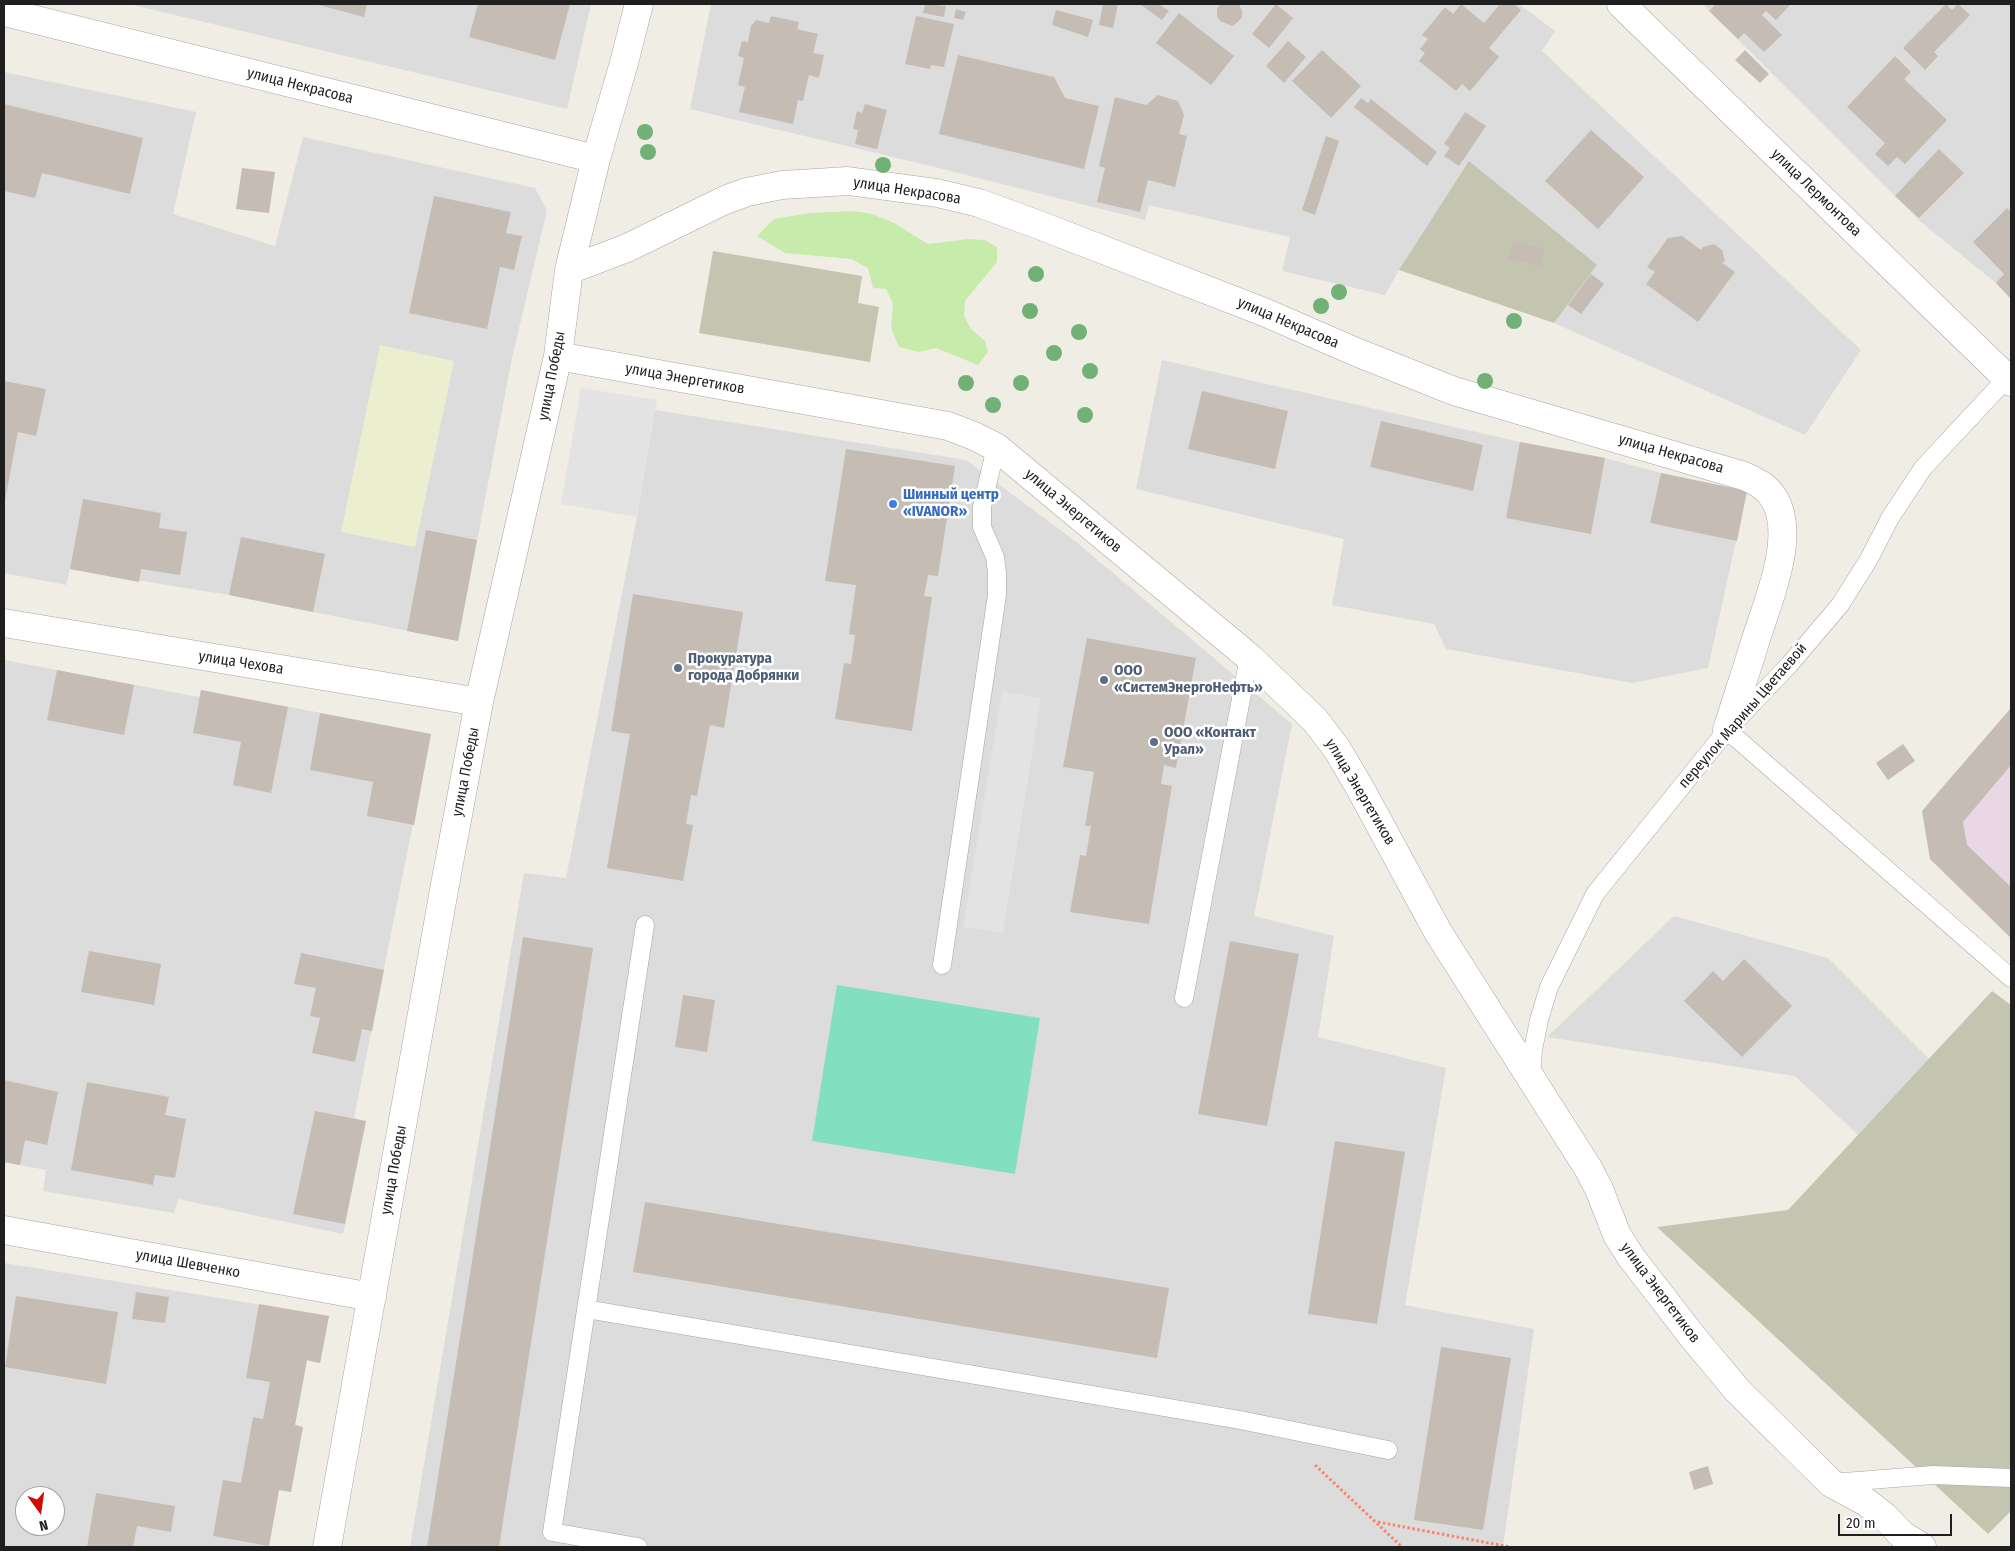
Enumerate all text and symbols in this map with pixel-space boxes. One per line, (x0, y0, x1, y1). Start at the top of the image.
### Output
street label: улица Некрасова (245, 64, 355, 108)
street label: улица Лермонтова (1767, 145, 1865, 241)
street label: улица Некрасова (852, 174, 962, 208)
street label: улица Некрасова (1235, 293, 1341, 353)
street label: улица Победы (535, 330, 569, 422)
street label: улица Энергетиков (624, 360, 746, 398)
street label: улица Некрасова (1616, 430, 1726, 478)
street label: улица Энергетиков (1021, 465, 1125, 557)
place label: Шинный центр «IVANOR» (903, 486, 999, 521)
marker: Шинный центр «IVANOR» (887, 498, 899, 510)
street label: переулок Марины Цветаевой (1675, 640, 1811, 792)
street label: улица Чехова (197, 647, 285, 679)
place label: Прокуратура города Добрянки (688, 650, 799, 685)
marker: Прокуратура города Добрянки (672, 662, 684, 674)
place label: ООО «СистемЭнергоНефть» (1114, 662, 1263, 697)
marker: ООО «СистемЭнергоНефть» (1098, 674, 1110, 686)
place label: ООО «Контакт Урал» (1164, 724, 1256, 759)
street label: улица Победы (449, 726, 483, 818)
marker: ООО «Контакт Урал» (1148, 736, 1160, 748)
street label: улица Энергетиков (1321, 736, 1399, 848)
street label: улица Победы (377, 1124, 411, 1216)
street label: улица Энергетиков (1616, 1239, 1704, 1347)
street label: улица Шевченко (134, 1246, 242, 1282)
north arrow (15, 1486, 65, 1536)
scale bar (1840, 1504, 1954, 1536)
text: 20 m (1846, 1514, 1876, 1532)
text: N (37, 1516, 50, 1534)

